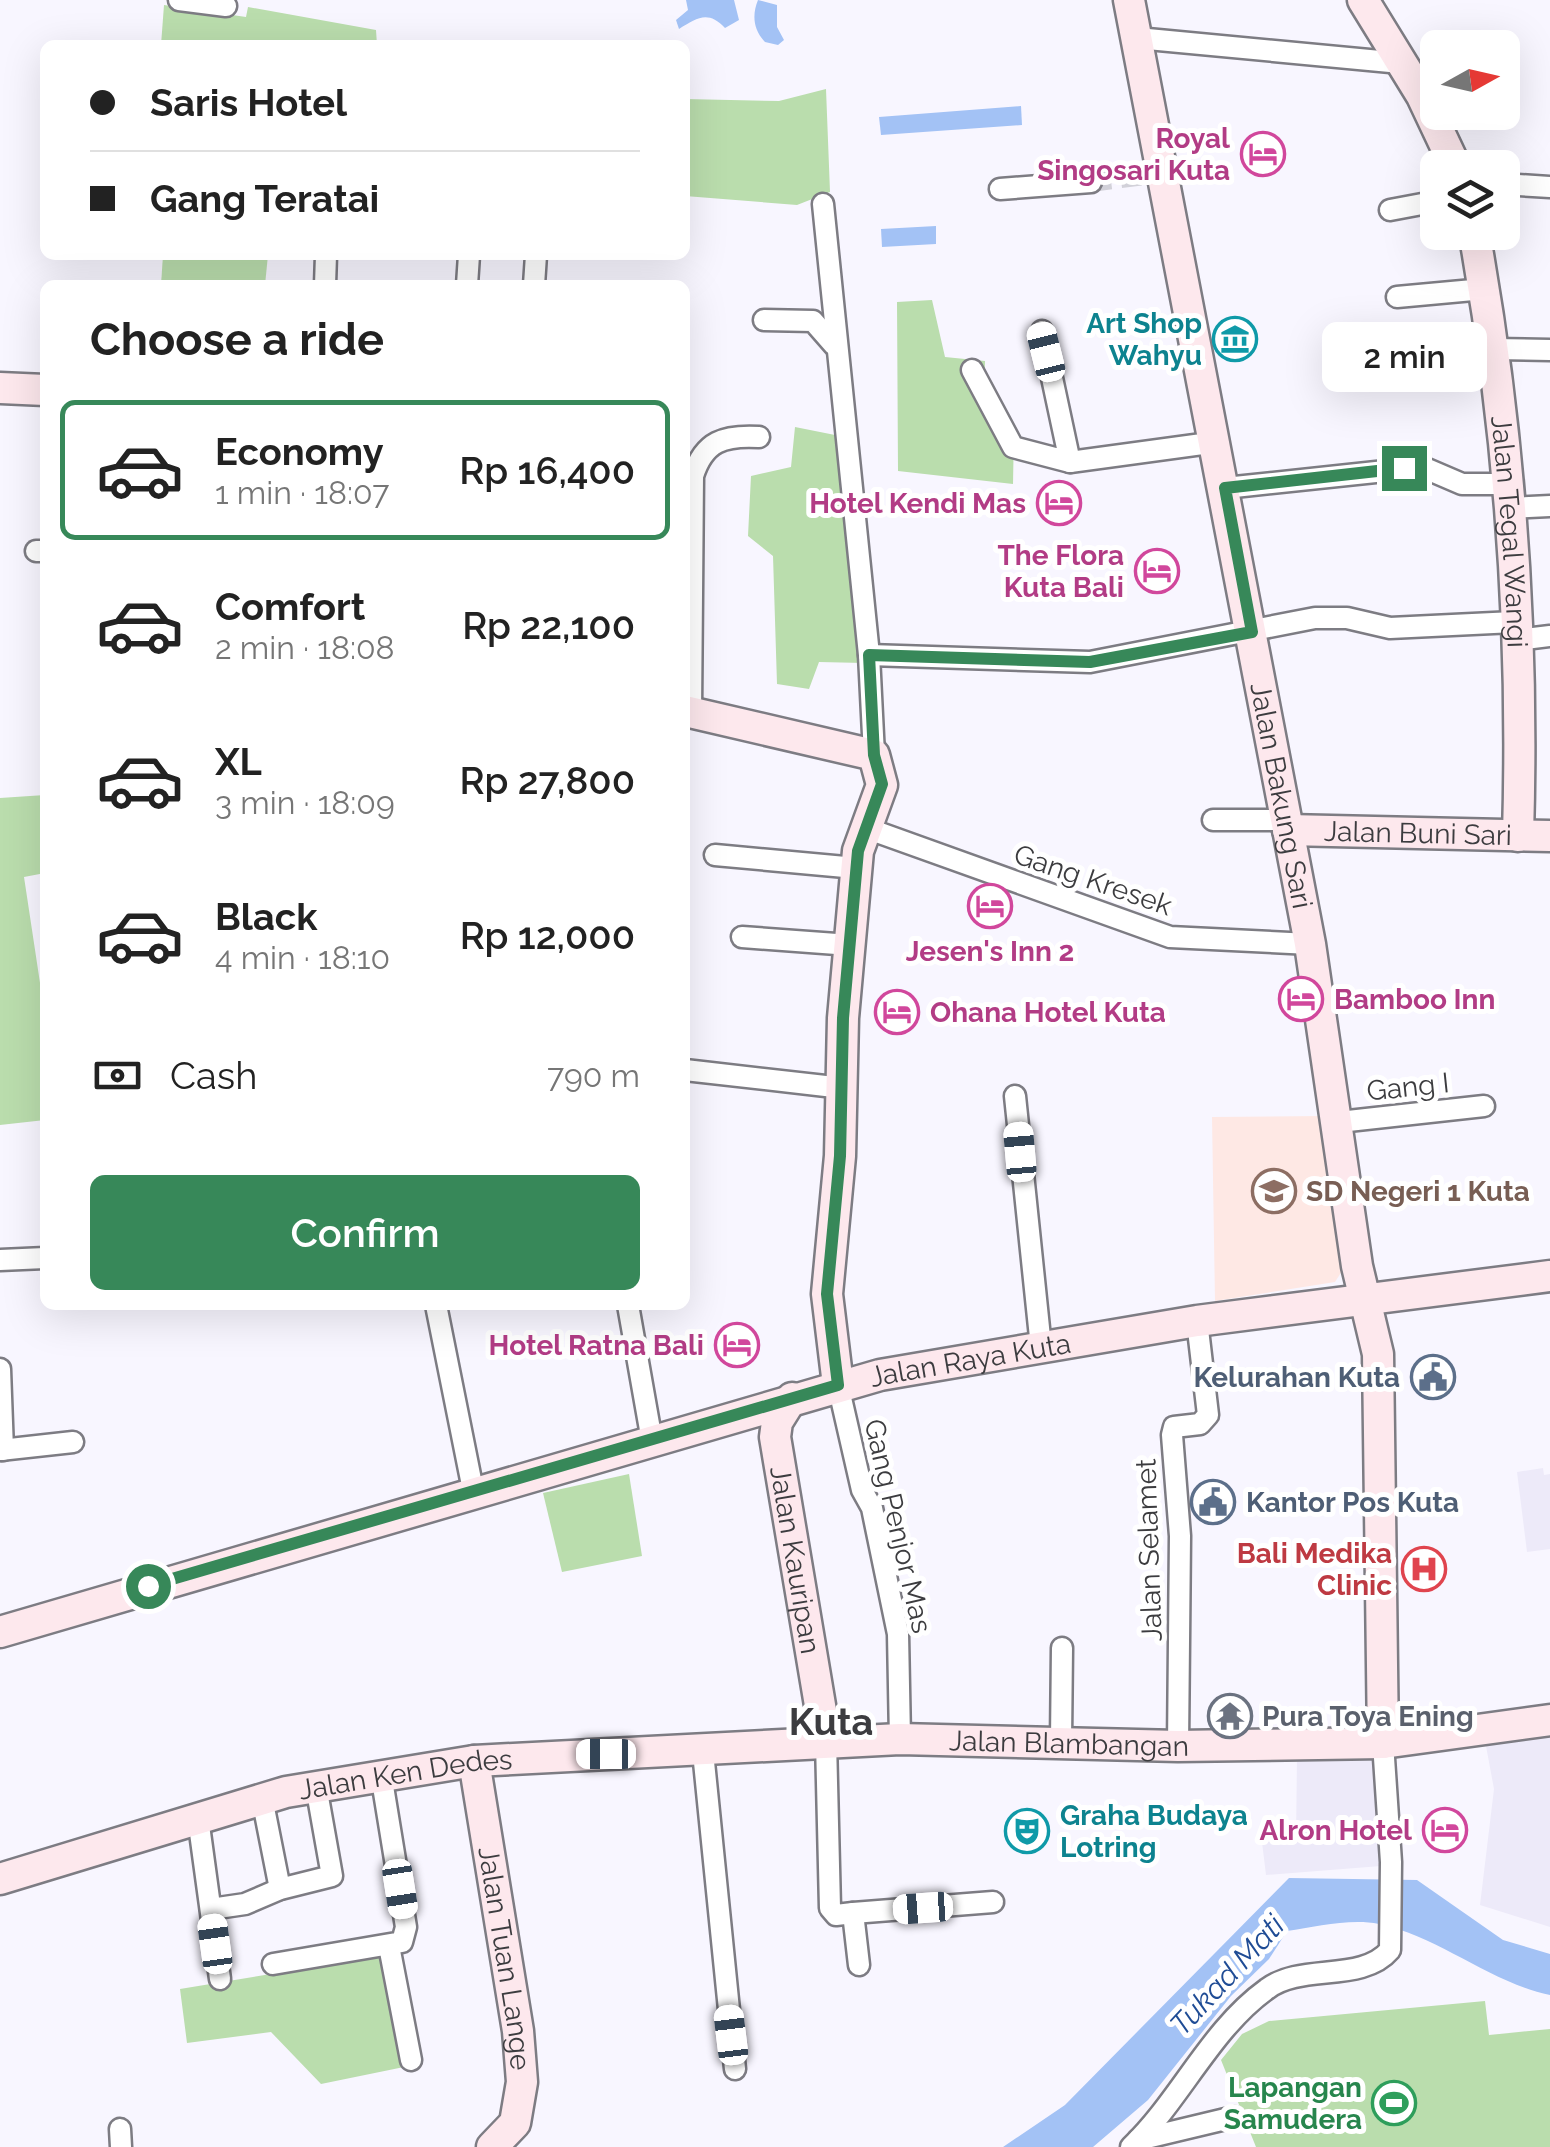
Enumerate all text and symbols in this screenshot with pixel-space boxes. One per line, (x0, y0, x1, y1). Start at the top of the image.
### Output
north arrow (1420, 30, 1520, 130)
map controls (1420, 30, 1520, 250)
text: Saris Hotel (150, 80, 347, 125)
place label: Royal Singosari Kuta (1037, 122, 1230, 187)
hotel icon: Royal Singosari Kuta (1240, 131, 1286, 177)
button: layers (1420, 150, 1520, 250)
text: Gang Teratai (150, 176, 379, 221)
place label: Art Shop Wahyu (1086, 307, 1202, 372)
text: Choose a ride (90, 313, 384, 366)
museum icon: Art Shop Wahyu (1212, 316, 1258, 362)
car (1024, 319, 1068, 385)
callout: 2 min (1322, 323, 1486, 393)
text: 2 min (1364, 338, 1445, 375)
street label: Jalan Tegal Wangi (1485, 414, 1534, 648)
icon: car (95, 425, 185, 515)
text: Economy (215, 429, 384, 474)
route end (1382, 446, 1427, 491)
text: Rp 16,400 (459, 448, 635, 493)
text: 1 min · 18:07 (215, 474, 389, 511)
hotel icon: Hotel Kendi Mas (1036, 480, 1082, 526)
place label: Hotel Kendi Mas (809, 487, 1026, 520)
place label: The Flora Kuta Bali (998, 539, 1124, 604)
hotel icon: The Flora Kuta Bali (1134, 548, 1180, 594)
icon: car (95, 580, 185, 670)
text: Comfort (215, 584, 365, 629)
text: Rp 22,100 (462, 603, 635, 648)
text: 2 min · 18:08 (215, 629, 395, 666)
street label: Jalan Bakung Sari (1244, 680, 1319, 911)
icon: car (95, 735, 185, 825)
text: XL (215, 739, 262, 784)
text: Rp 27,800 (459, 758, 635, 803)
text: 3 min · 18:09 (215, 784, 395, 821)
street label: Jalan Buni Sari (1324, 814, 1512, 852)
street label: Gang Kresek (1010, 838, 1176, 922)
hotel icon: Jesen's Inn 2 (967, 883, 1013, 929)
icon: car (95, 890, 185, 980)
text: Black (215, 894, 317, 939)
text: Rp 12,000 (460, 913, 635, 958)
place label: Jesen's Inn 2 (906, 935, 1074, 968)
text: 4 min · 18:10 (215, 939, 390, 976)
hotel icon: Bamboo Inn (1278, 976, 1324, 1022)
place label: Bamboo Inn (1334, 983, 1495, 1016)
hotel icon: Ohana Hotel Kuta (874, 989, 920, 1035)
place label: Ohana Hotel Kuta (930, 996, 1166, 1029)
icon: cash (90, 1048, 145, 1103)
text: Cash (170, 1053, 257, 1098)
text: 790 m (547, 1057, 640, 1094)
street label: Gang I (1365, 1066, 1451, 1108)
car (1002, 1121, 1038, 1183)
school or university icon: SD Negeri 1 Kuta (1251, 1168, 1297, 1214)
button: Confirm (90, 1175, 640, 1290)
place label: SD Negeri 1 Kuta (1306, 1175, 1530, 1208)
hotel icon: Hotel Ratna Bali (714, 1322, 760, 1368)
street label: Jalan Raya Kuta (865, 1326, 1073, 1394)
place label: Hotel Ratna Bali (489, 1329, 704, 1362)
public building icon: Kelurahan Kuta (1410, 1354, 1456, 1400)
place label: Kelurahan Kuta (1193, 1361, 1400, 1394)
street label: Gang Penjor Mas (857, 1416, 939, 1636)
street label: Jalan Selamet (1129, 1458, 1169, 1642)
street label: Jalan Kauripan (764, 1464, 828, 1656)
public building icon: Kantor Pos Kuta (1190, 1479, 1236, 1525)
place label: Kantor Pos Kuta (1246, 1486, 1459, 1519)
place label: Bali Medika Clinic (1237, 1537, 1392, 1602)
hospital icon: Bali Medika Clinic (1401, 1546, 1447, 1592)
route start (126, 1564, 171, 1609)
temple icon: Pura Toya Ening (1207, 1693, 1253, 1739)
district label: Kuta (789, 1699, 873, 1744)
place label: Pura Toya Ening (1262, 1700, 1474, 1733)
street label: Jalan Blambangan (949, 1724, 1189, 1763)
car (576, 1739, 636, 1769)
street label: Jalan Ken Dedes (296, 1743, 513, 1806)
place label: Graha Budaya Lotring (1060, 1799, 1248, 1864)
hotel icon: Alron Hotel (1422, 1807, 1468, 1853)
theatre icon: Graha Budaya Lotring (1004, 1808, 1050, 1854)
place label: Alron Hotel (1260, 1814, 1412, 1847)
street label: Jalan Tuan Lange (472, 1844, 538, 2072)
car (380, 1857, 420, 1921)
car (892, 1891, 954, 1925)
water label: Tukad Mati (1163, 1908, 1292, 2042)
car (196, 1912, 234, 1976)
car (712, 2003, 750, 2067)
place label: Lapangan Samudera (1224, 2071, 1362, 2136)
sports icon: Lapangan Samudera (1371, 2080, 1417, 2126)

